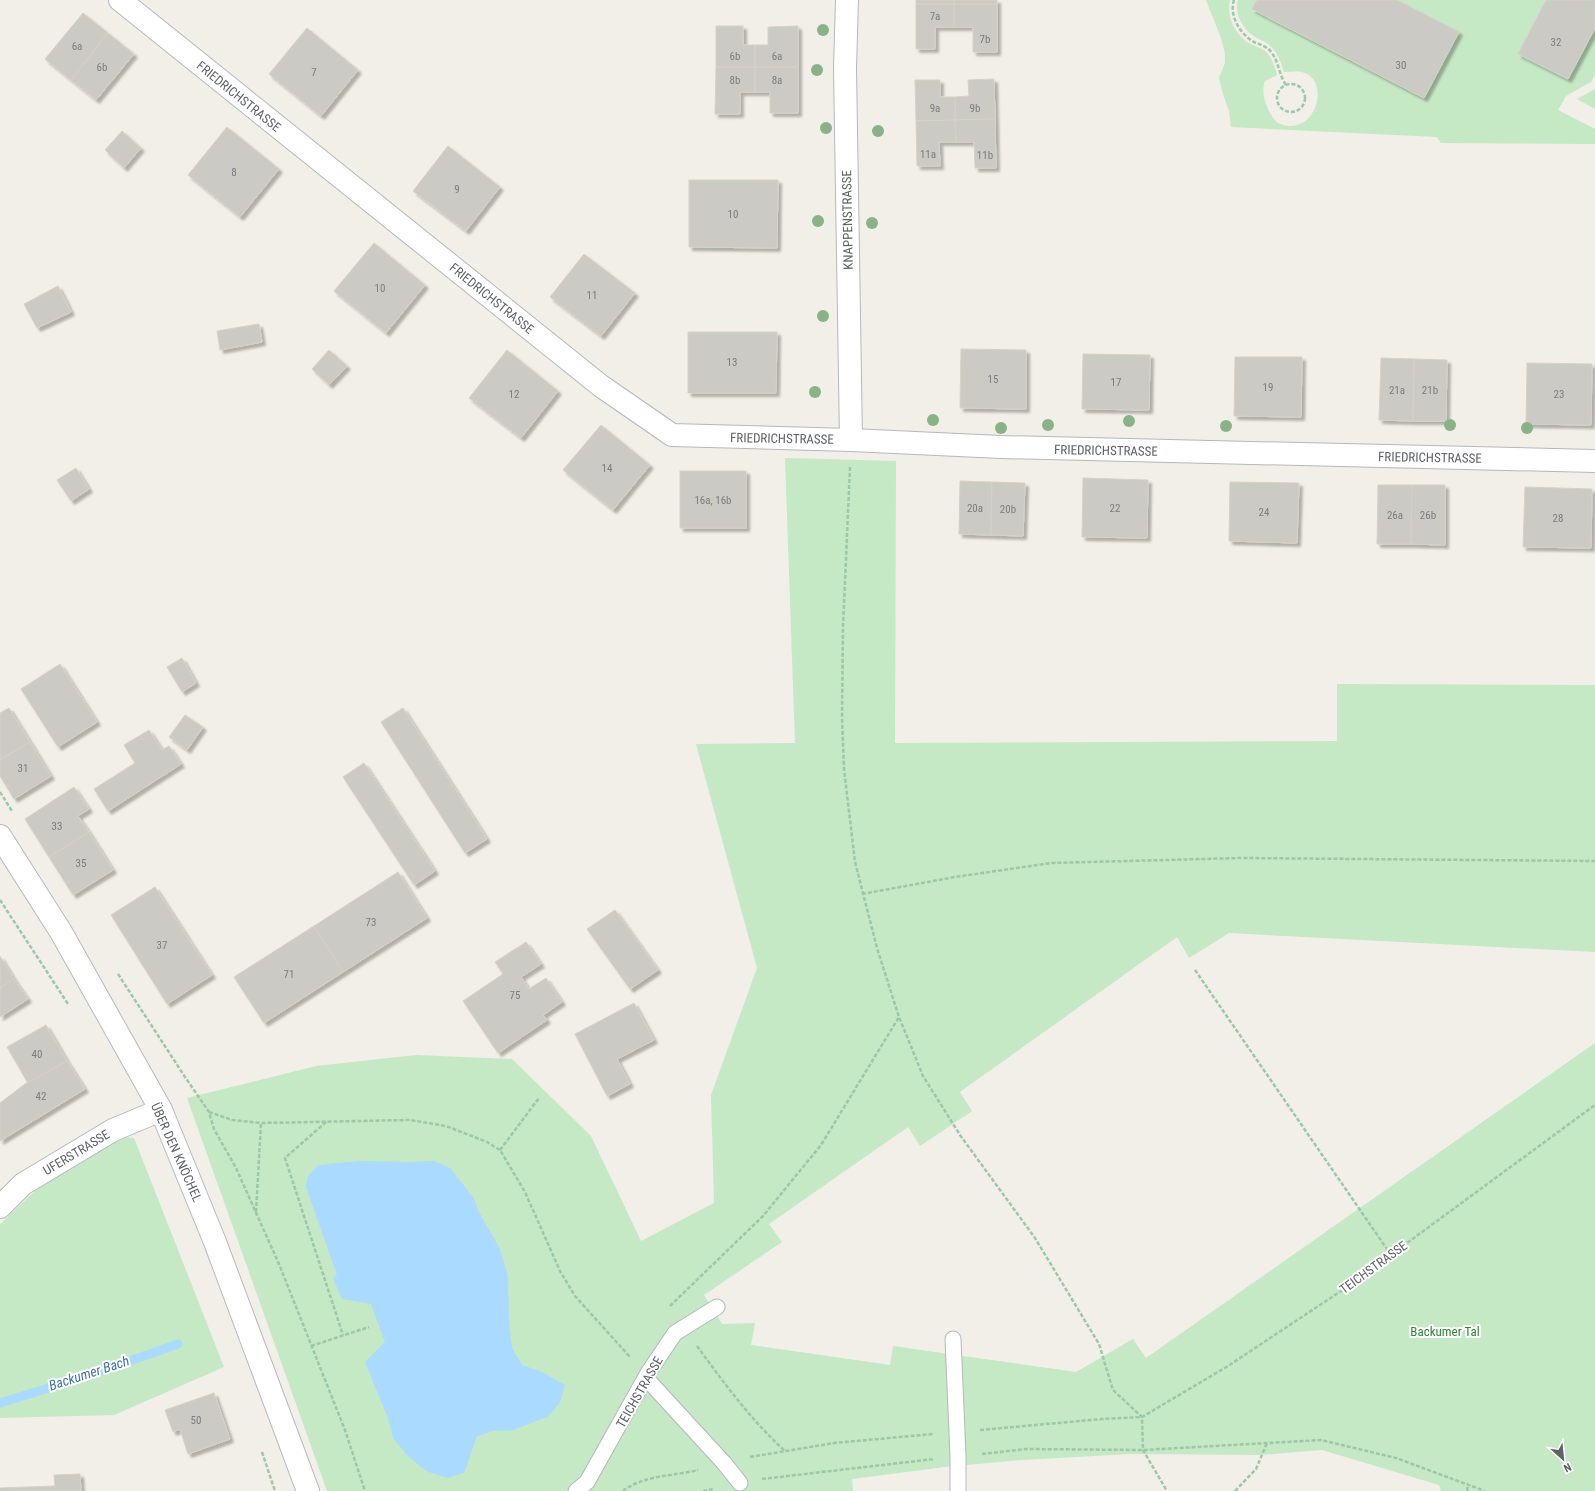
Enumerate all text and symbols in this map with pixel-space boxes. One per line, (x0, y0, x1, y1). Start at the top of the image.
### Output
house number: 7a (930, 10, 940, 23)
house number: 7b (980, 33, 990, 46)
house number: 32 (1551, 36, 1561, 49)
house number: 6a (72, 40, 82, 53)
house number: 6b (730, 50, 740, 63)
house number: 6a (772, 50, 782, 63)
street label: FRIEDRICHSTRASSE (194, 58, 284, 135)
house number: 30 (1396, 59, 1406, 72)
house number: 6b (97, 61, 107, 74)
house number: 7 (311, 66, 317, 79)
house number: 8b (730, 74, 740, 87)
house number: 8a (772, 74, 782, 87)
house number: 9a (930, 102, 940, 115)
house number: 9b (970, 102, 980, 115)
house number: 11a (920, 148, 936, 161)
house number: 11b (977, 149, 993, 162)
house number: 8 (231, 166, 237, 179)
street label: KNAPPENSTRASSE (839, 170, 856, 270)
house number: 9 (454, 183, 460, 196)
house number: 10 (728, 208, 738, 221)
street label: FRIEDRICHSTRASSE (447, 260, 537, 337)
house number: 10 (375, 282, 385, 295)
house number: 11 (587, 289, 597, 302)
house number: 13 (727, 356, 737, 369)
house number: 15 (988, 373, 998, 386)
house number: 17 (1111, 376, 1121, 389)
house number: 19 (1263, 381, 1273, 394)
house number: 21a (1389, 384, 1405, 397)
house number: 21b (1422, 384, 1438, 397)
house number: 12 (509, 388, 519, 401)
house number: 23 (1554, 388, 1564, 401)
street label: FRIEDRICHSTRASSE (730, 430, 834, 447)
street label: FRIEDRICHSTRASSE (1054, 442, 1158, 459)
street label: FRIEDRICHSTRASSE (1378, 449, 1482, 466)
house number: 14 (602, 462, 613, 475)
house number: 16a, 16b (694, 494, 732, 507)
house number: 20a (967, 502, 983, 515)
house number: 22 (1110, 502, 1120, 515)
house number: 20b (1000, 503, 1016, 516)
house number: 24 (1259, 506, 1270, 519)
house number: 26a (1387, 509, 1403, 522)
house number: 26b (1420, 509, 1436, 522)
house number: 28 (1553, 512, 1563, 525)
house number: 31 (18, 762, 28, 775)
house number: 33 (52, 820, 62, 833)
house number: 35 (76, 857, 86, 870)
house number: 73 (366, 916, 376, 929)
house number: 37 (157, 939, 167, 952)
house number: 71 (284, 968, 294, 981)
house number: 75 (510, 989, 520, 1002)
house number: 40 (32, 1048, 42, 1061)
house number: 42 (36, 1090, 46, 1103)
street label: ÜBER DEN KNÖCHEL (148, 1100, 205, 1204)
street label: UFERSTRASSE (40, 1127, 112, 1178)
street label: TEICHSTRASSE (1337, 1238, 1410, 1297)
park label: Backumer Tal (1410, 1324, 1480, 1339)
water label: Backumer Bach (47, 1352, 131, 1394)
street label: TEICHSTRASSE (613, 1354, 666, 1431)
house number: 50 (191, 1414, 201, 1427)
north arrow (1543, 1439, 1583, 1479)
text: N (1561, 1460, 1573, 1475)

